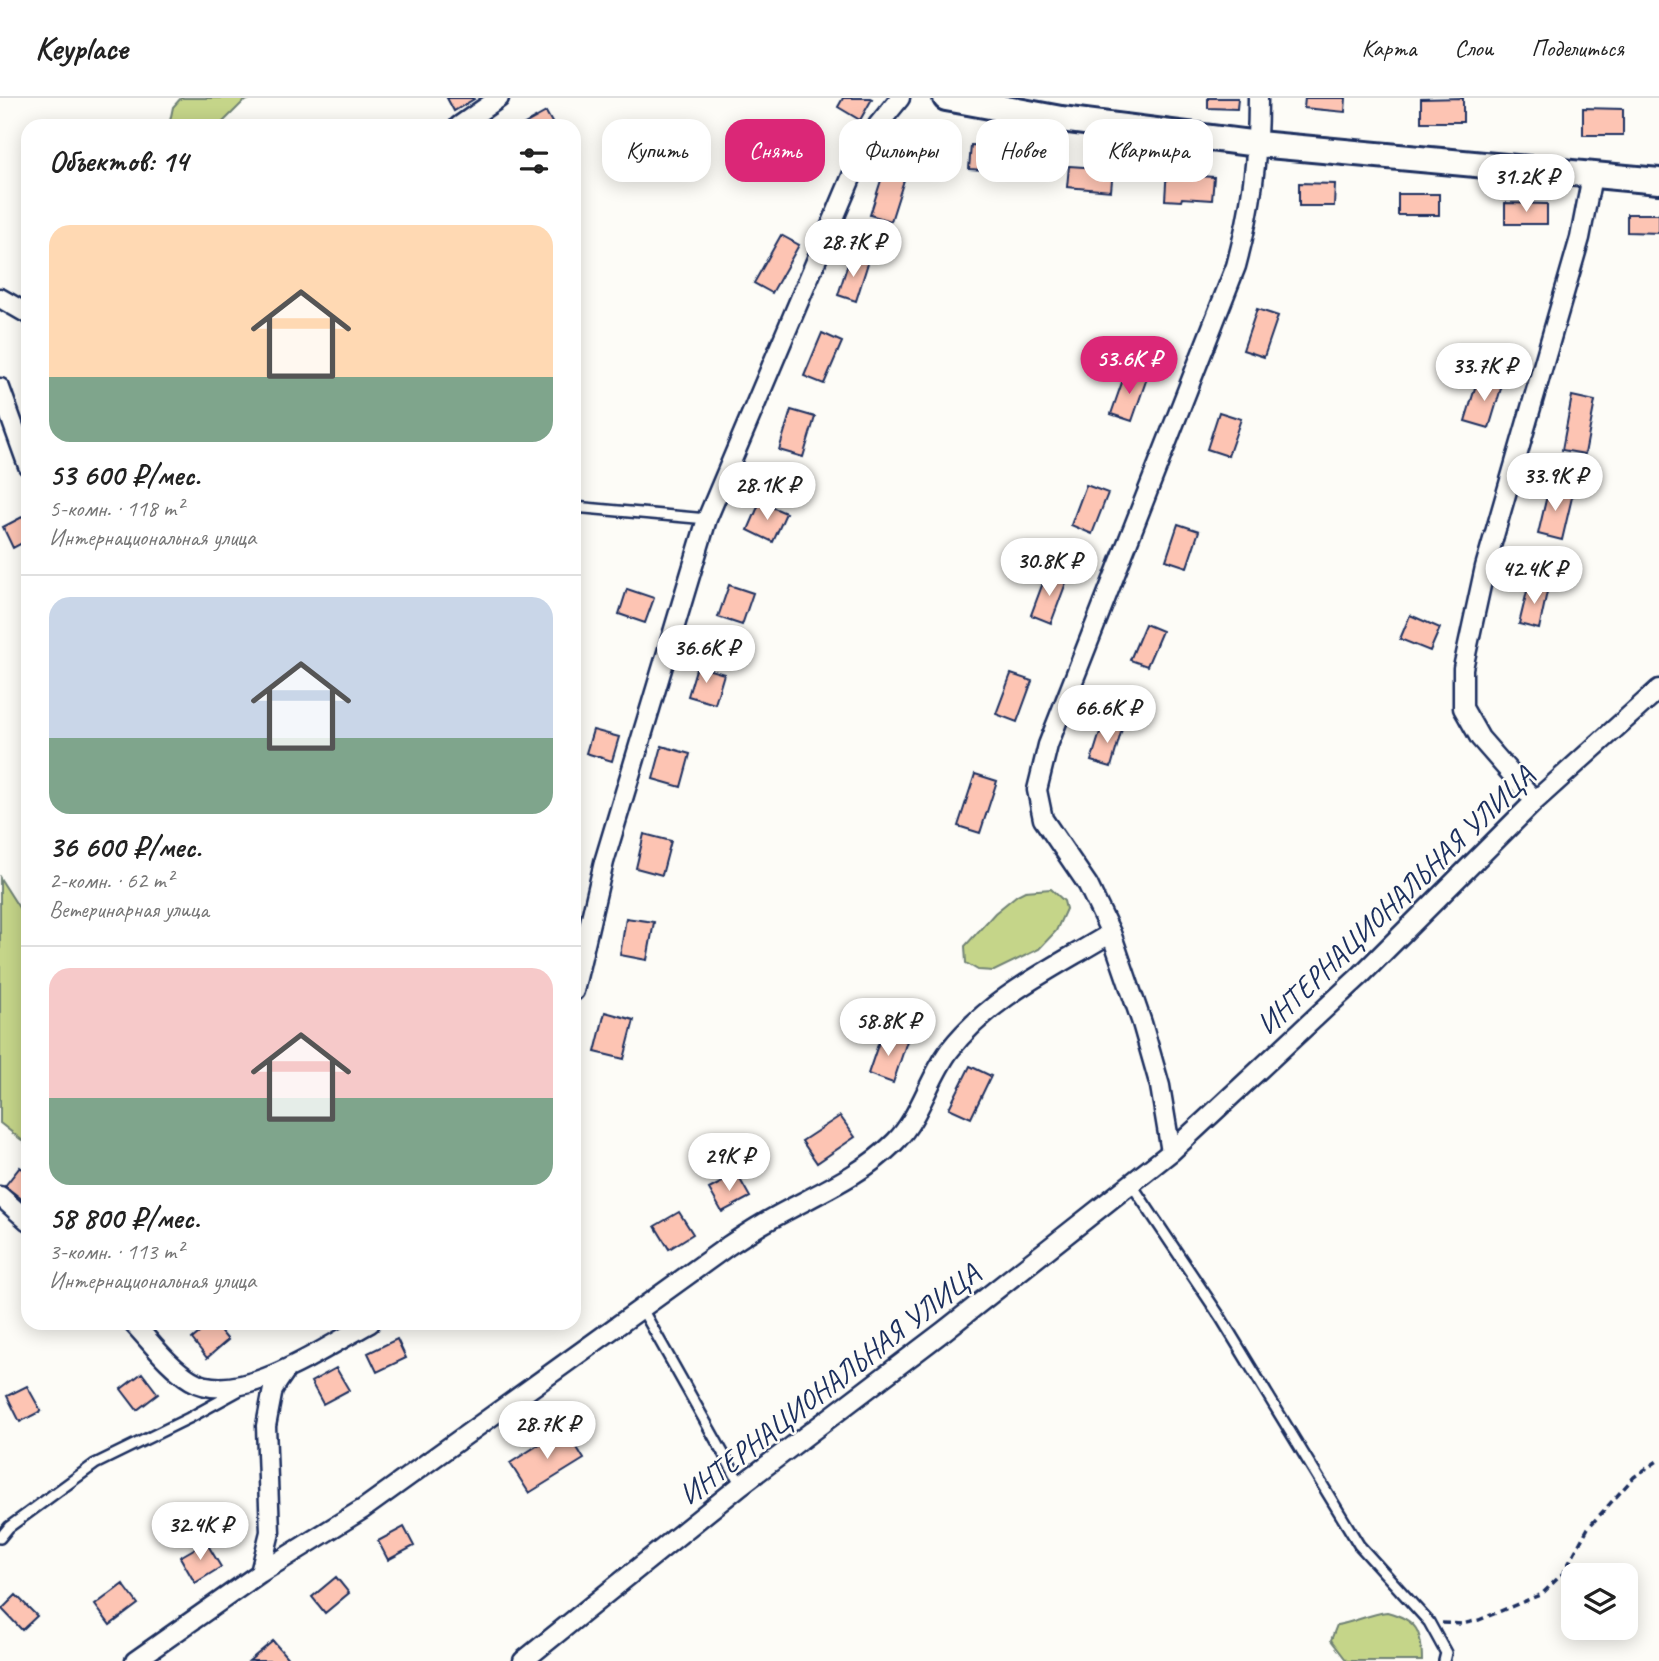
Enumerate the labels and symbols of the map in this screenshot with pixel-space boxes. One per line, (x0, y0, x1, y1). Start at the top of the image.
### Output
pin: 31.2K ₽ (1461, 155, 1591, 214)
pin: 28.7K ₽ (788, 220, 918, 279)
pin: 53.6K ₽ (1064, 336, 1194, 396)
pin: 33.7K ₽ (1419, 344, 1549, 403)
pin: 33.9K ₽ (1490, 454, 1620, 513)
pin: 28.1K ₽ (702, 462, 832, 522)
pin: 30.8K ₽ (984, 538, 1114, 598)
pin: 42.4K ₽ (1469, 546, 1599, 606)
pin: 36.6K ₽ (641, 626, 771, 685)
pin: 66.6K ₽ (1042, 686, 1172, 745)
street label: ИНТЕРНАЦИОНАЛЬНАЯ УЛИЦА (1248, 757, 1543, 1043)
pin: 58.8K ₽ (823, 998, 953, 1058)
pin: 29K ₽ (680, 1134, 778, 1193)
street label: ИНТЕРНАЦИОНАЛЬНАЯ УЛИЦА (671, 1254, 988, 1513)
pin: 28.7K ₽ (482, 1402, 612, 1461)
pin: 32.4K ₽ (135, 1502, 265, 1562)

